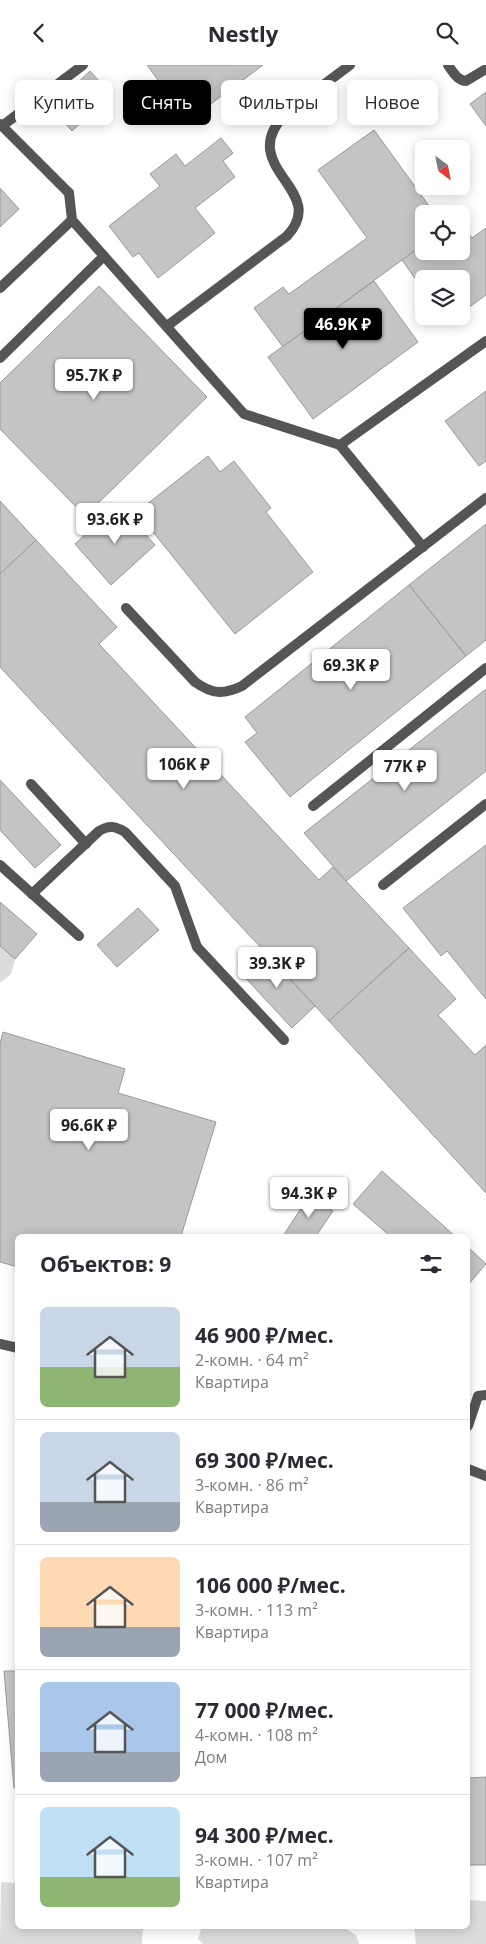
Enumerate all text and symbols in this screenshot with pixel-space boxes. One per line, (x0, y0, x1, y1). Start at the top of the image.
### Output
text: Nestly (208, 18, 278, 48)
icon: back (25, 19, 53, 47)
icon: search (433, 19, 461, 47)
chip: Купить (15, 80, 113, 125)
chip: Снять (123, 80, 211, 125)
chip: Фильтры (221, 80, 337, 125)
chip: Новое (347, 80, 438, 125)
north arrow (415, 140, 470, 195)
map controls (415, 140, 470, 325)
button: locate (415, 205, 470, 260)
button: layers (415, 270, 470, 325)
pin: 46.9K ₽ (297, 307, 389, 350)
text: 46.9K ₽ (315, 313, 371, 335)
pin: 95.7K ₽ (48, 359, 140, 401)
text: 95.7K ₽ (66, 364, 122, 386)
pin: 93.6K ₽ (69, 503, 161, 545)
text: 93.6K ₽ (87, 508, 143, 530)
pin: 69.3K ₽ (305, 649, 397, 691)
text: 69.3K ₽ (323, 654, 379, 676)
pin: 106K ₽ (143, 747, 225, 790)
pin: 77K ₽ (370, 749, 440, 792)
text: 106K ₽ (158, 753, 210, 775)
text: 77K ₽ (384, 755, 426, 777)
pin: 39.3K ₽ (231, 947, 323, 989)
text: 39.3K ₽ (249, 952, 305, 974)
pin: 96.6K ₽ (43, 1109, 135, 1151)
text: 96.6K ₽ (61, 1114, 117, 1136)
pin: 94.3K ₽ (263, 1177, 355, 1219)
text: 94.3K ₽ (281, 1182, 337, 1204)
text: Объектов: 9 (40, 1250, 171, 1278)
icon: filters (417, 1250, 445, 1278)
text: 46 900 ₽/мес. (195, 1321, 334, 1349)
icon: home (80, 1327, 140, 1387)
text: 2-комн. · 64 m² (195, 1349, 309, 1371)
text: Квартира (195, 1371, 269, 1393)
text: 69 300 ₽/мес. (195, 1446, 334, 1474)
icon: home (80, 1452, 140, 1512)
text: 3-комн. · 86 m² (195, 1474, 309, 1496)
text: Квартира (195, 1496, 269, 1518)
text: 106 000 ₽/мес. (195, 1571, 346, 1599)
icon: home (80, 1577, 140, 1637)
text: 3-комн. · 113 m² (195, 1599, 318, 1621)
text: Квартира (195, 1621, 269, 1643)
text: 77 000 ₽/мес. (195, 1696, 334, 1724)
icon: home (80, 1702, 140, 1762)
text: 4-комн. · 108 m² (195, 1724, 318, 1746)
text: Дом (195, 1746, 227, 1768)
text: 94 300 ₽/мес. (195, 1821, 334, 1849)
icon: home (80, 1827, 140, 1887)
text: 3-комн. · 107 m² (195, 1849, 318, 1871)
text: Квартира (195, 1871, 269, 1893)

